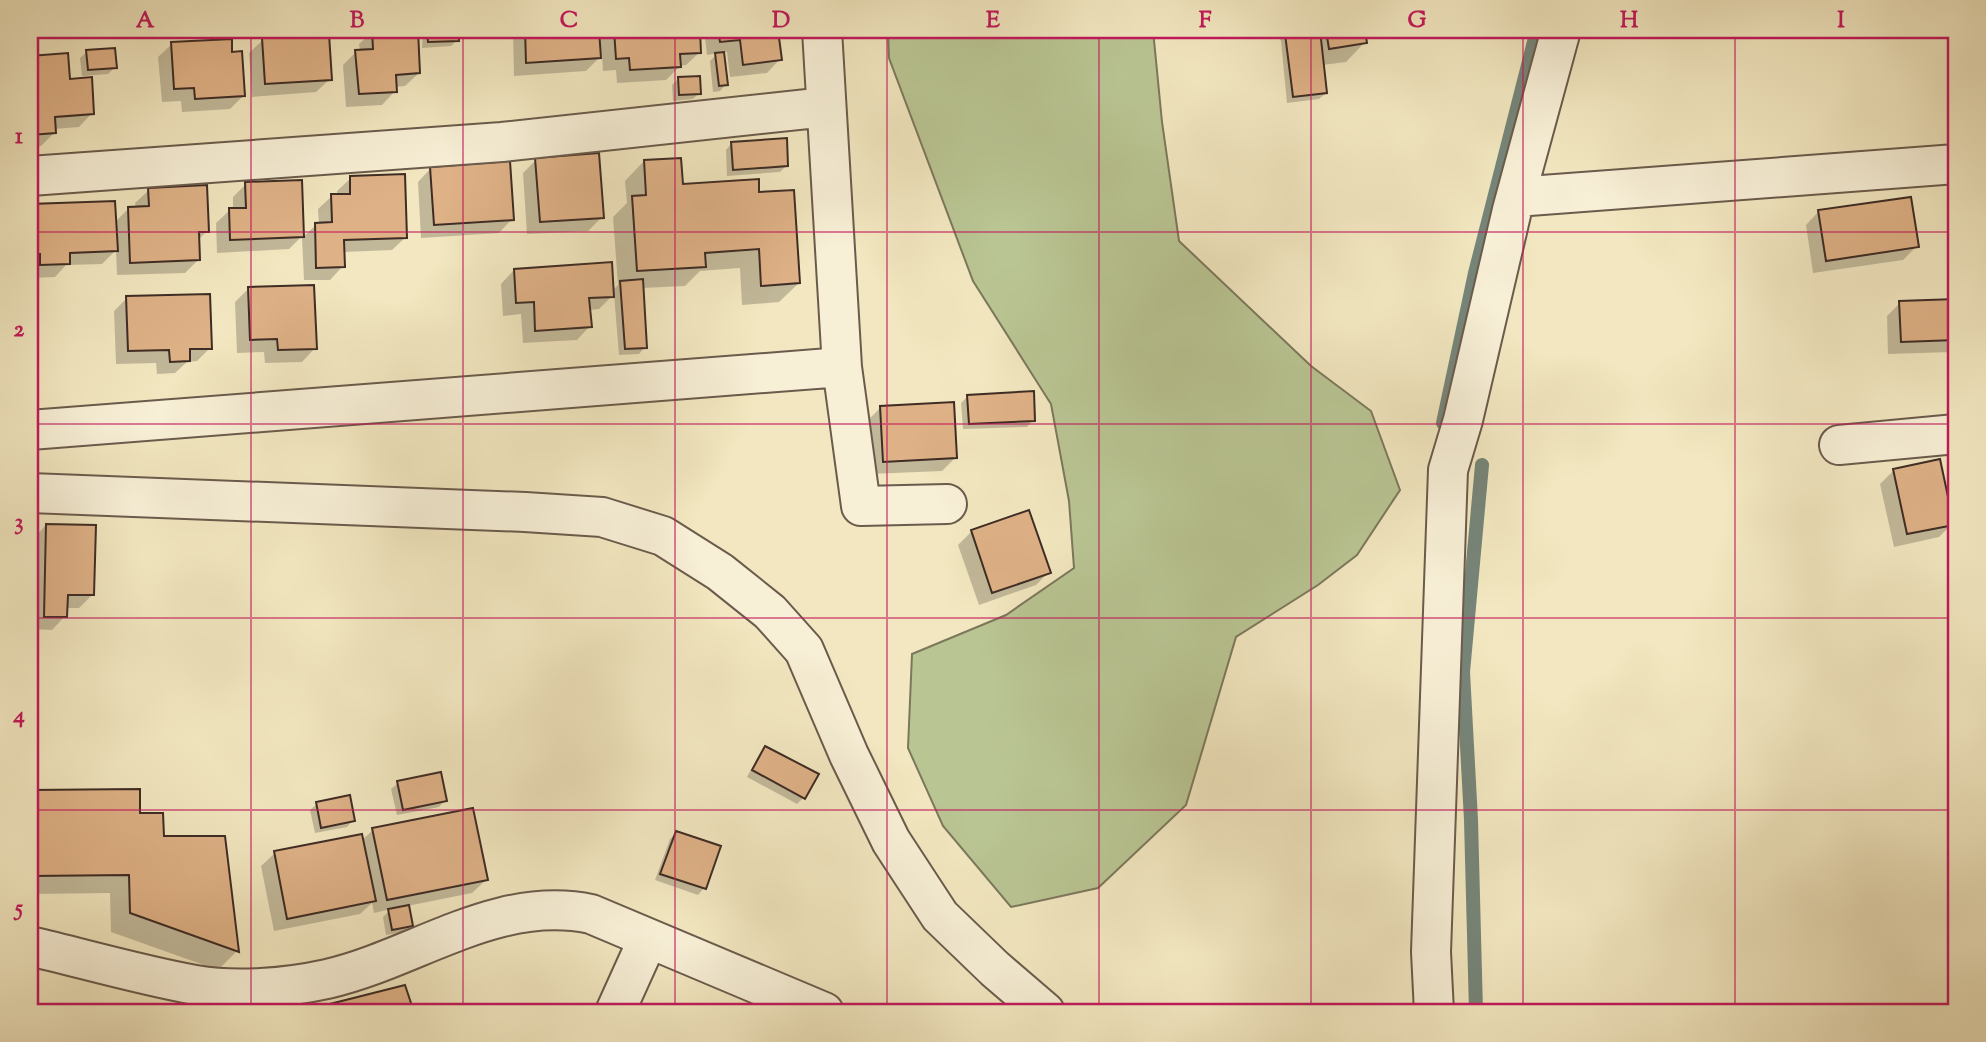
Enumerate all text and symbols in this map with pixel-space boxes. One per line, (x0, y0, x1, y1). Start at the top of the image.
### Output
text: A (136, 5, 155, 38)
text: B (350, 5, 365, 38)
text: C (560, 5, 578, 38)
text: D (772, 5, 790, 38)
text: E (986, 5, 1000, 38)
text: F (1199, 5, 1212, 38)
text: G (1408, 5, 1427, 38)
text: H (1620, 5, 1639, 38)
text: I (1837, 5, 1845, 38)
text: 1 (15, 121, 23, 154)
text: 2 (14, 314, 25, 347)
text: 3 (14, 507, 24, 540)
text: 4 (12, 700, 25, 733)
text: 5 (13, 893, 23, 926)

